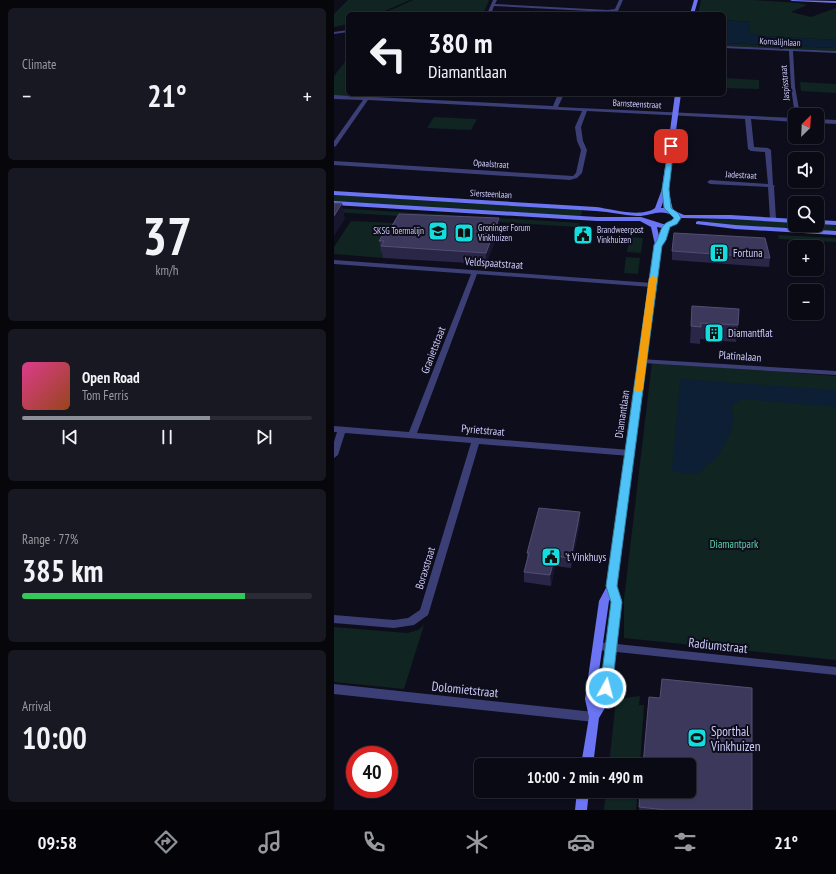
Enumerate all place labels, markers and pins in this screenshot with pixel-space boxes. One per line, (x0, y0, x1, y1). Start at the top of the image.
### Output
pin (654, 129, 688, 163)
school or university icon: SKSG Toermalijn (427, 220, 449, 242)
library icon: Groninger Forum Vinkhuizen (453, 222, 475, 244)
place label: Groninger Forum Vinkhuizen (477, 222, 531, 243)
public building icon: Brandweerpost Vinkhuizen (572, 224, 594, 246)
place label: Brandweerpost Vinkhuizen (596, 224, 644, 245)
place label: SKSG Toermalijn (373, 225, 424, 237)
building icon: Fortuna (708, 242, 730, 264)
place label: Fortuna (733, 246, 763, 260)
building icon: Diamantflat (703, 322, 725, 344)
place label: Diamantflat (728, 326, 773, 340)
public building icon: 't Vinkhuys (540, 546, 562, 568)
place label: 't Vinkhuys (565, 550, 606, 564)
place label: Sporthal Vinkhuizen (710, 723, 761, 755)
sports icon: Sporthal Vinkhuizen (686, 727, 708, 749)

